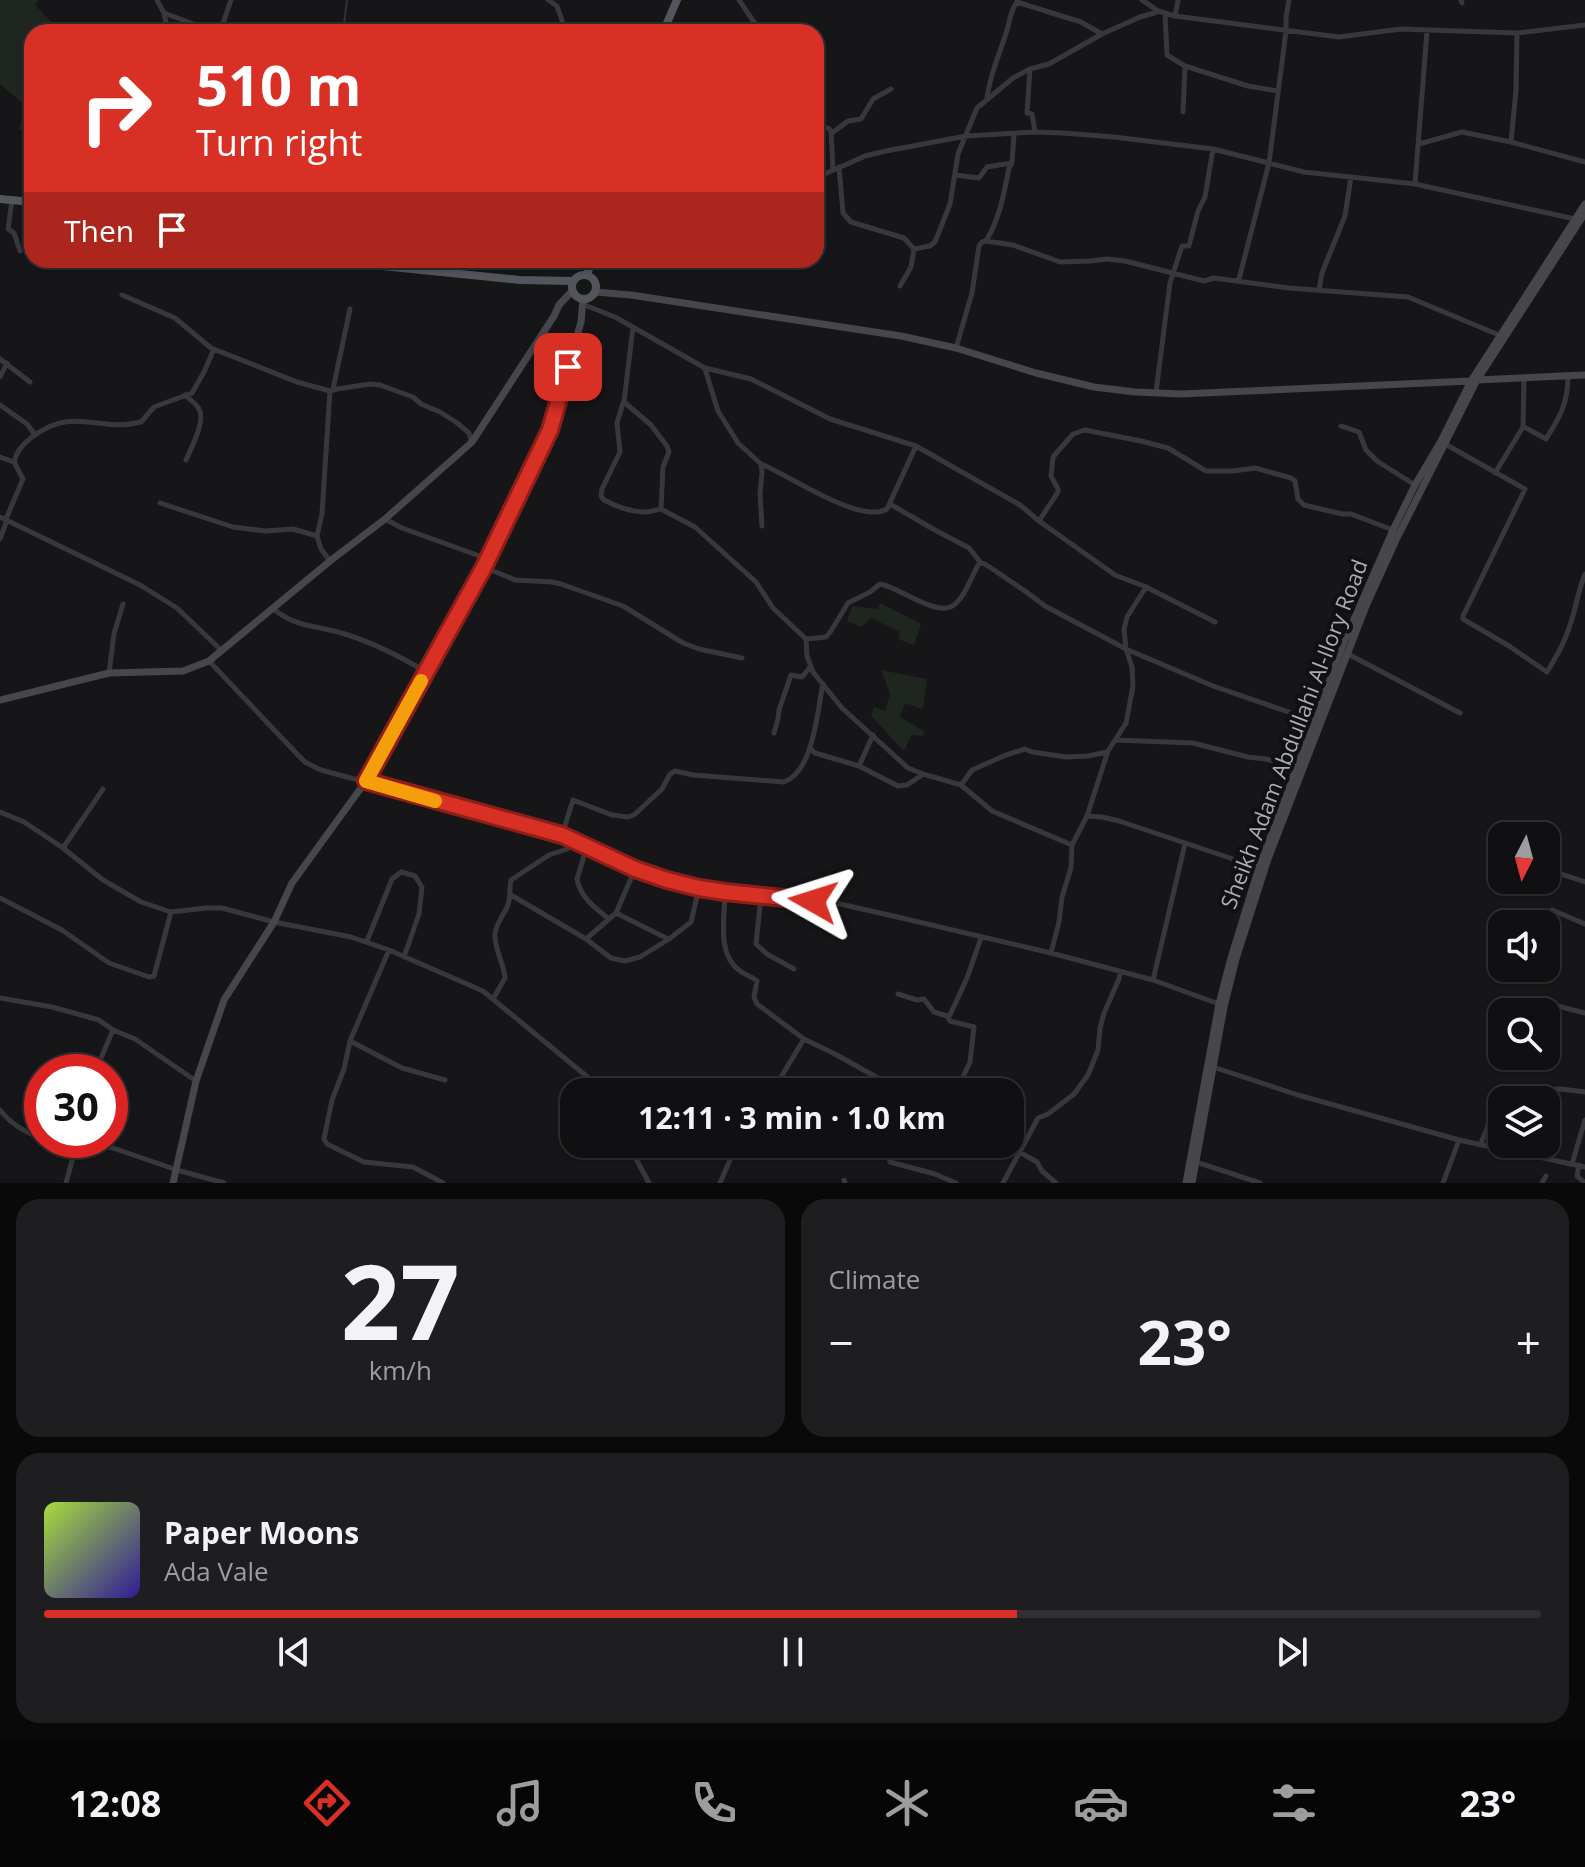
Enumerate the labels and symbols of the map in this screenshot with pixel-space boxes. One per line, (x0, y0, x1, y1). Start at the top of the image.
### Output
pin (534, 333, 602, 401)
street label: Sheikh Adam Abdullahi Al-Ilory Road (1212, 555, 1374, 913)
north arrow (1488, 822, 1560, 894)
position arrow (771, 859, 855, 943)
speed limit sign: 30 (24, 1054, 128, 1158)

